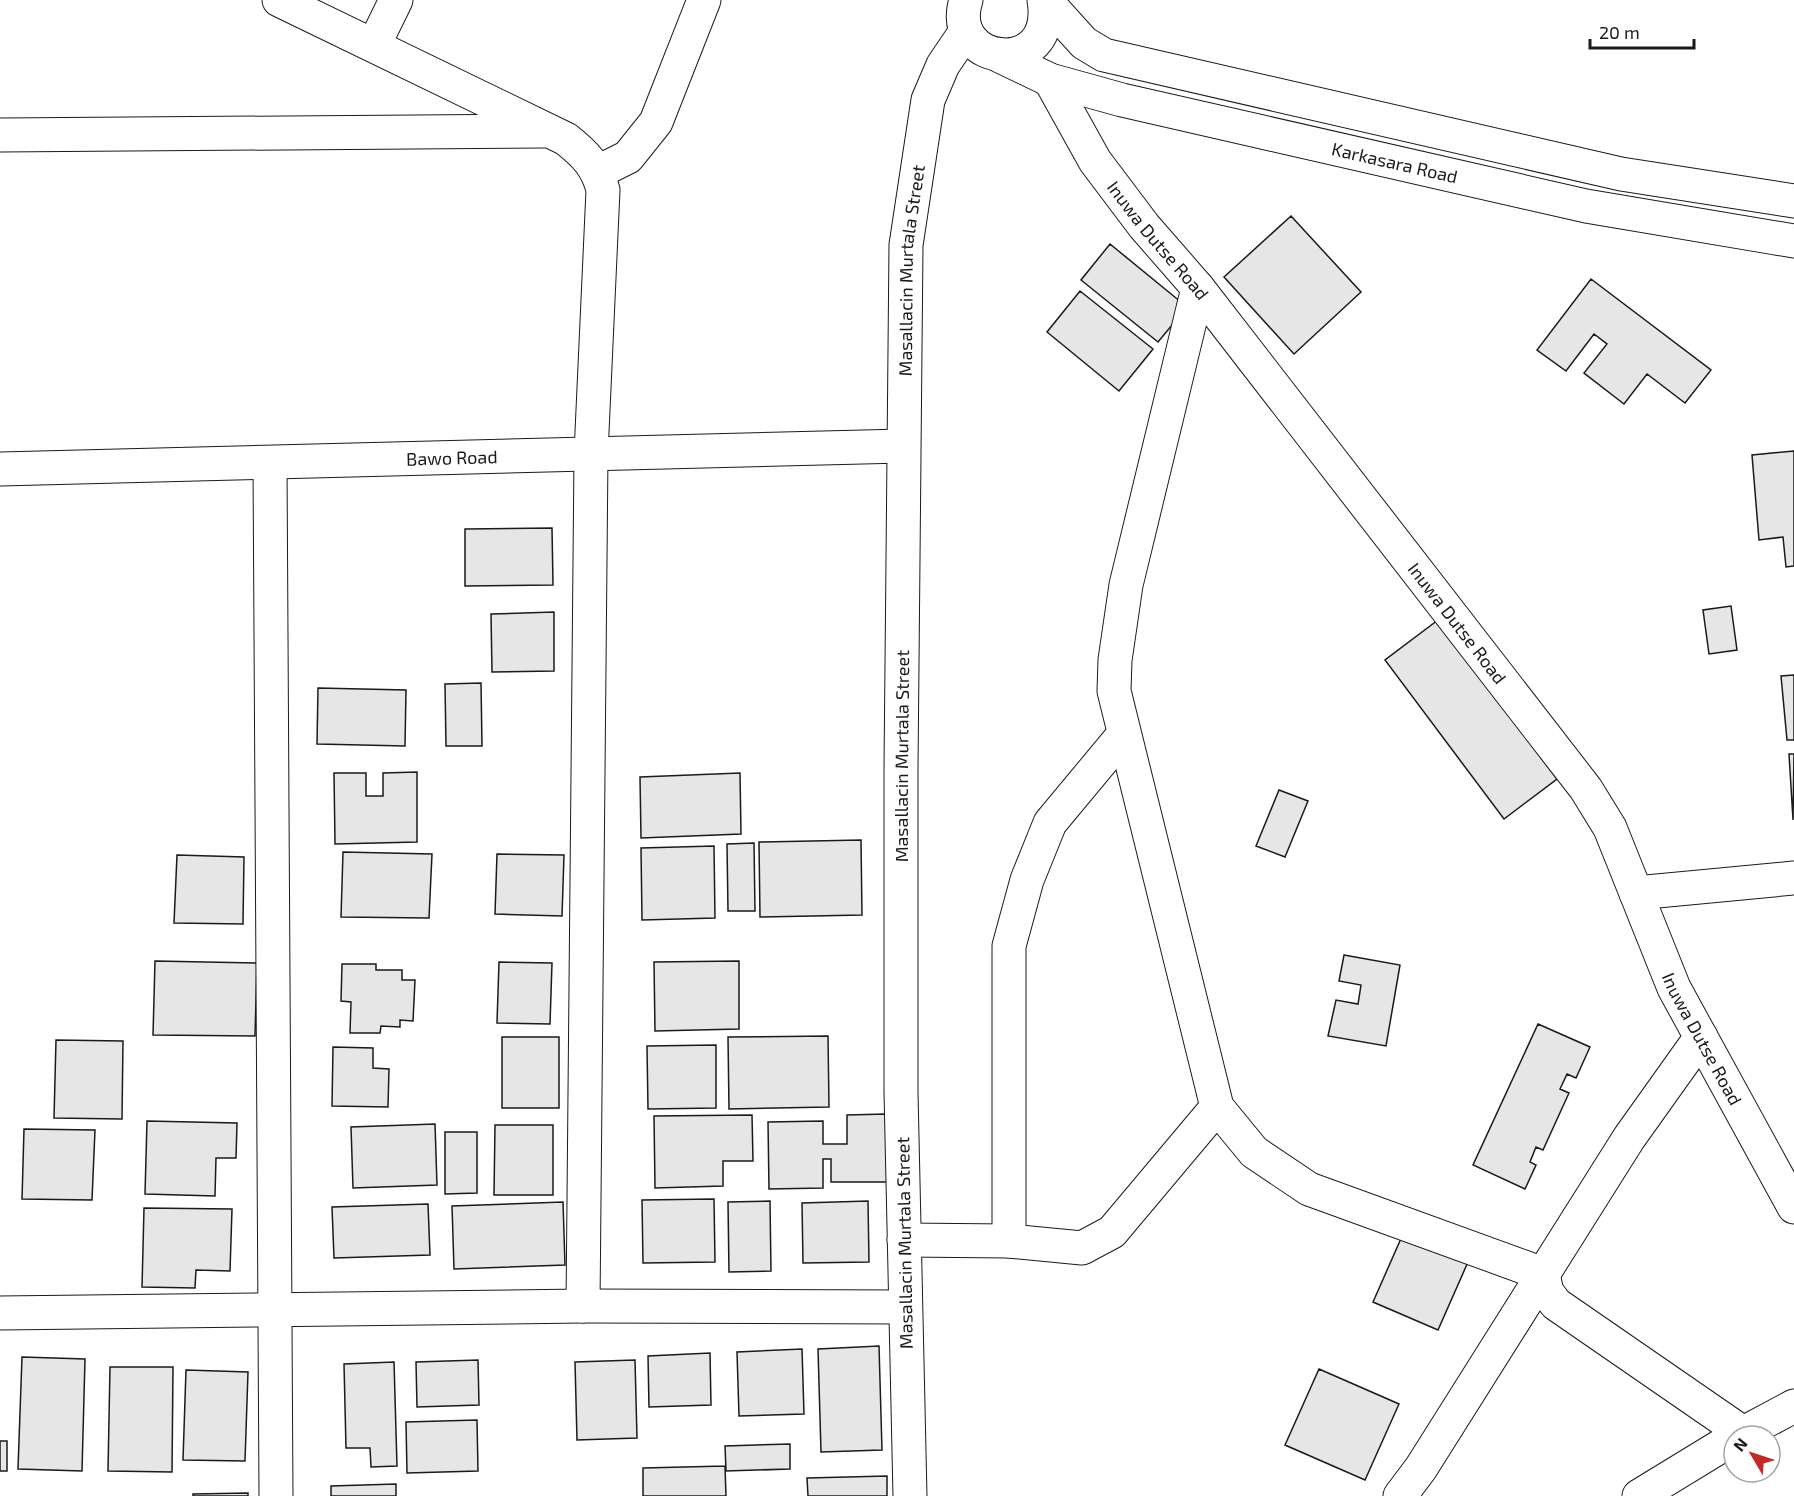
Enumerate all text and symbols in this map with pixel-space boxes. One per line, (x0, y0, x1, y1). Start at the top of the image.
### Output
scale bar (1590, 12, 1694, 50)
text: 20 m (1599, 21, 1640, 43)
street label: Karkasara Road (1330, 137, 1460, 187)
street label: Masallacin Murtala Street (894, 163, 929, 376)
street label: Inuwa Dutse Road (1103, 176, 1214, 304)
street label: Bawo Road (406, 445, 498, 470)
street label: Inuwa Dutse Road (1404, 558, 1511, 688)
street label: Masallacin Murtala Street (890, 650, 913, 862)
street label: Inuwa Dutse Road (1658, 969, 1747, 1109)
street label: Masallacin Murtala Street (891, 1137, 917, 1349)
north arrow (1722, 1424, 1782, 1484)
text: N (1729, 1434, 1751, 1455)

